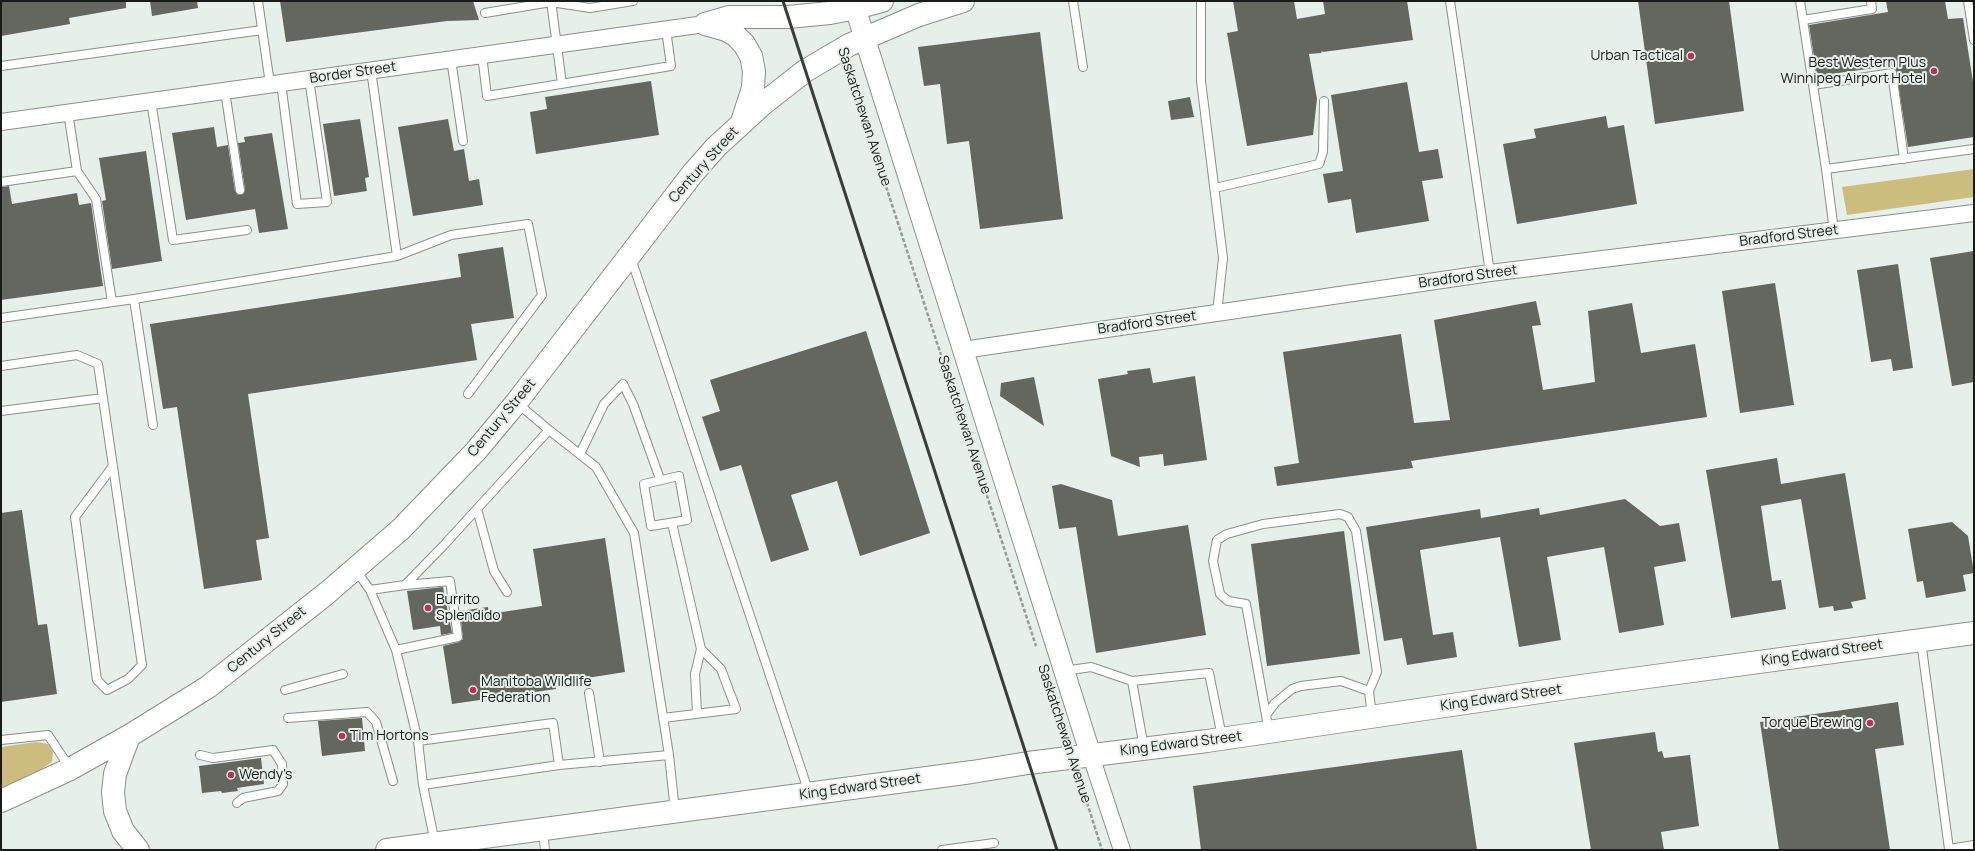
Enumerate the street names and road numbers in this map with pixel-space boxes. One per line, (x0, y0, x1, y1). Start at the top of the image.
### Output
street label: Saskatchewan Avenue (834, 45, 894, 189)
street label: Border Street (309, 59, 397, 87)
street label: Century Street (665, 124, 743, 206)
street label: Bradford Street (1739, 222, 1839, 250)
street label: Bradford Street (1418, 262, 1518, 292)
street label: Bradford Street (1097, 308, 1197, 338)
street label: Saskatchewan Avenue (934, 353, 994, 497)
street label: Century Street (465, 376, 539, 460)
street label: Century Street (224, 603, 310, 677)
street label: King Edward Street (1760, 636, 1884, 670)
street label: Saskatchewan Avenue (1034, 662, 1094, 806)
street label: King Edward Street (1439, 681, 1563, 715)
street label: King Edward Street (1119, 728, 1243, 760)
street label: King Edward Street (798, 770, 922, 804)

